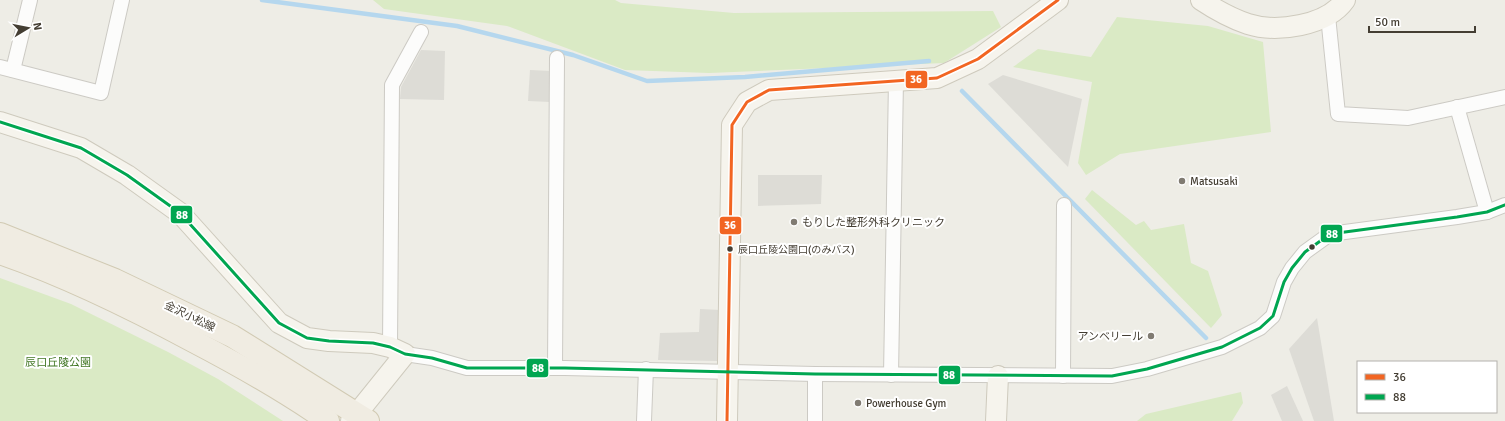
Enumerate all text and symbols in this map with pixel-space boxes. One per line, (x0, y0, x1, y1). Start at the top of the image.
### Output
north arrow (8, 8, 48, 48)
scale bar (1369, 8, 1475, 34)
text: 50 m (1375, 15, 1400, 30)
text: N (30, 21, 44, 31)
line badge: 36 (905, 70, 928, 89)
text: 36 (910, 73, 922, 86)
place label: Matsusaki (1190, 175, 1238, 188)
marker: Matsusaki (1177, 176, 1187, 186)
line badge: 88 (170, 205, 193, 224)
text: 88 (176, 209, 188, 222)
line badge: 36 (719, 216, 742, 235)
place label: もりした整形外科クリニック (802, 216, 945, 229)
marker: もりした整形外科クリニック (789, 217, 799, 227)
text: 36 (724, 219, 736, 232)
line badge: 88 (1320, 224, 1343, 243)
text: 88 (1326, 228, 1338, 241)
unlabelled marker (1307, 242, 1317, 252)
marker: 辰口丘陵公園口(のみバス) (725, 244, 735, 254)
place label: 辰口丘陵公園口(のみバス) (738, 244, 855, 256)
street label: 金沢小松線 (162, 299, 217, 334)
place label: アンベリール (1077, 330, 1143, 343)
marker: アンベリール (1146, 331, 1156, 341)
park label: 辰口丘陵公園 (25, 356, 91, 369)
line badge: 88 (526, 358, 549, 378)
legend (1357, 361, 1497, 413)
text: 88 (532, 362, 544, 375)
line badge: 88 (938, 365, 961, 385)
text: 88 (943, 369, 955, 382)
text: 36 (1393, 370, 1406, 385)
text: 88 (1393, 390, 1406, 405)
place label: Powerhouse Gym (866, 397, 947, 410)
marker: Powerhouse Gym (853, 398, 863, 408)

